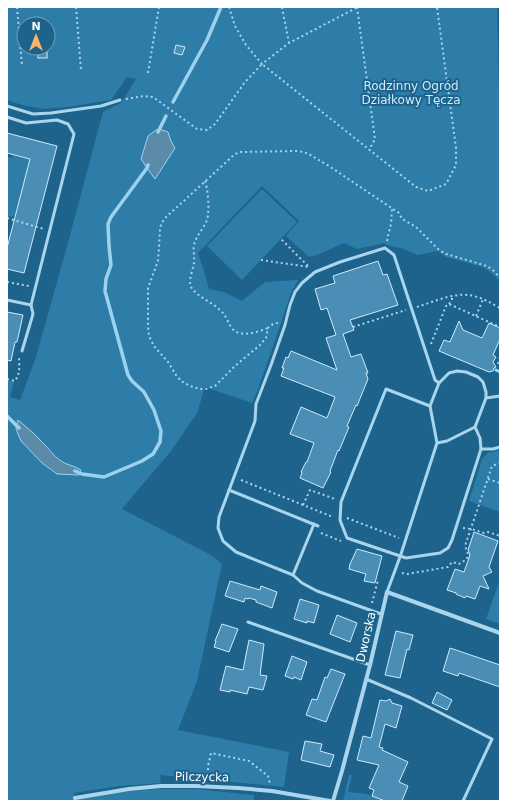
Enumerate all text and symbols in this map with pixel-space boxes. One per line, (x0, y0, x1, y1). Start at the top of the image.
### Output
north arrow (16, 16, 56, 56)
text: N (31, 20, 41, 33)
park label: Rodzinny Ogród Działkowy Tęcza (361, 79, 461, 107)
street label: Dworska (353, 610, 379, 664)
street label: Pilczycka (175, 770, 229, 784)

